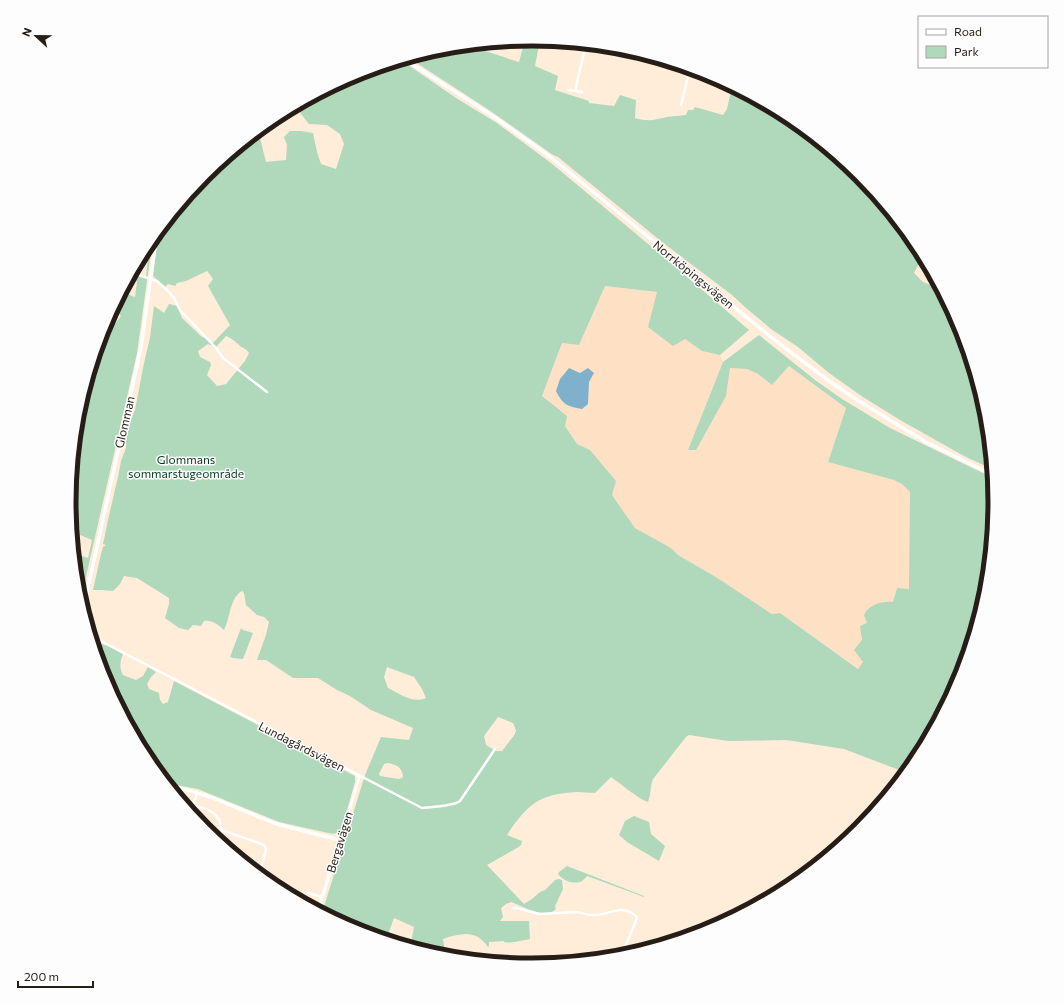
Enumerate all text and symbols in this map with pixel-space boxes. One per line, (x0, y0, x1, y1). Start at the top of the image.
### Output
north arrow (16, 16, 56, 56)
legend (918, 16, 1048, 68)
text: Road (954, 24, 982, 38)
text: N (19, 26, 34, 38)
text: Park (954, 44, 980, 58)
street label: Norrköpingsvägen (651, 237, 737, 311)
street label: Glomman (111, 395, 137, 449)
park label: Glommans sommarstugeområde (128, 452, 244, 480)
street label: Lundagårdsvägen (256, 718, 348, 774)
street label: Bergavägen (323, 810, 355, 874)
scale bar (18, 963, 93, 989)
text: 200 m (24, 969, 59, 983)

